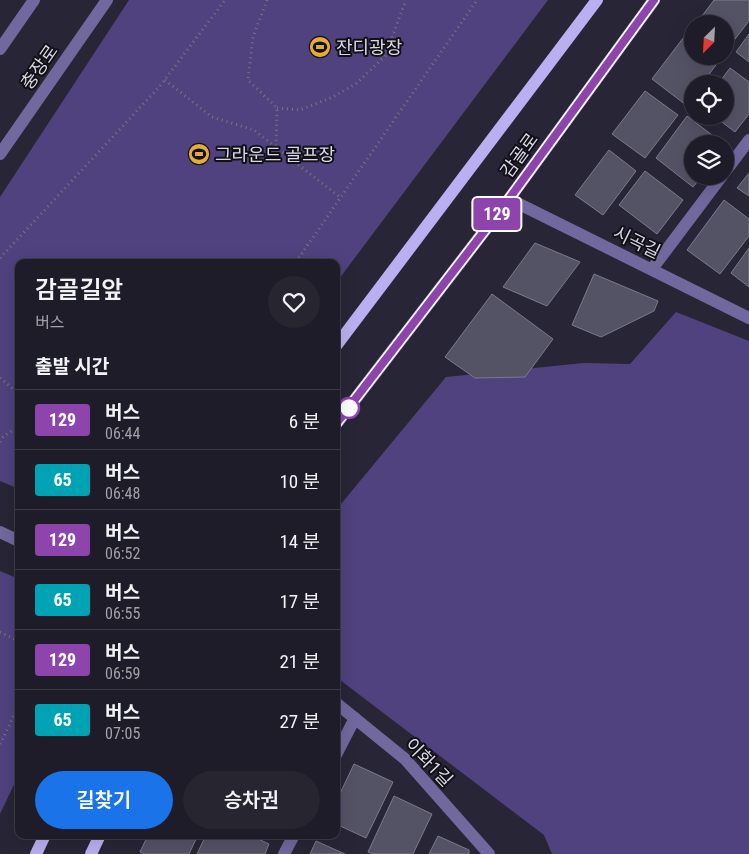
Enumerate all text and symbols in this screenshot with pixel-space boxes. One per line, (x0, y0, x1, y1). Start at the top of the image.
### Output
north arrow (684, 15, 734, 65)
map controls (684, 15, 734, 185)
sports icon: 잔디광장 (308, 35, 332, 59)
place label: 잔디광장 (336, 37, 402, 58)
street label: 충장로 (16, 41, 62, 93)
button: locate (684, 75, 734, 125)
street label: 감골로 (496, 129, 542, 181)
button: layers (684, 135, 734, 185)
sports icon: 그라운드 골프장 (187, 142, 211, 166)
place label: 그라운드 골프장 (215, 144, 335, 165)
line badge: 129 (468, 198, 526, 230)
text: 129 (483, 203, 511, 224)
street label: 시곡길 (610, 222, 664, 262)
text: 감골길앞 (35, 276, 123, 304)
button: heart (268, 276, 320, 328)
text: 버스 (35, 313, 64, 332)
text: 출발 시간 (35, 355, 109, 378)
unlabelled marker (338, 397, 360, 419)
text: 버스 (105, 401, 140, 424)
text: 129 (49, 409, 76, 430)
text: 6 분 (289, 410, 320, 433)
text: 06:44 (105, 424, 140, 443)
text: 버스 (105, 461, 140, 484)
text: 65 (53, 469, 72, 490)
text: 10 분 (279, 470, 320, 493)
text: 06:48 (105, 484, 140, 503)
text: 버스 (105, 521, 140, 544)
text: 129 (49, 529, 76, 550)
text: 14 분 (279, 530, 320, 553)
text: 06:52 (105, 544, 140, 563)
text: 버스 (105, 581, 140, 604)
text: 65 (53, 589, 72, 610)
text: 17 분 (279, 590, 320, 613)
text: 06:55 (105, 604, 140, 623)
text: 버스 (105, 641, 140, 664)
text: 129 (49, 649, 76, 670)
text: 21 분 (279, 650, 320, 673)
text: 06:59 (105, 664, 140, 683)
text: 버스 (105, 701, 140, 724)
text: 65 (53, 709, 72, 730)
text: 27 분 (279, 710, 320, 733)
text: 07:05 (105, 724, 140, 743)
street label: 이화1길 (401, 734, 457, 790)
button: 길찾기 (35, 771, 173, 829)
button: 승차권 (183, 771, 320, 829)

